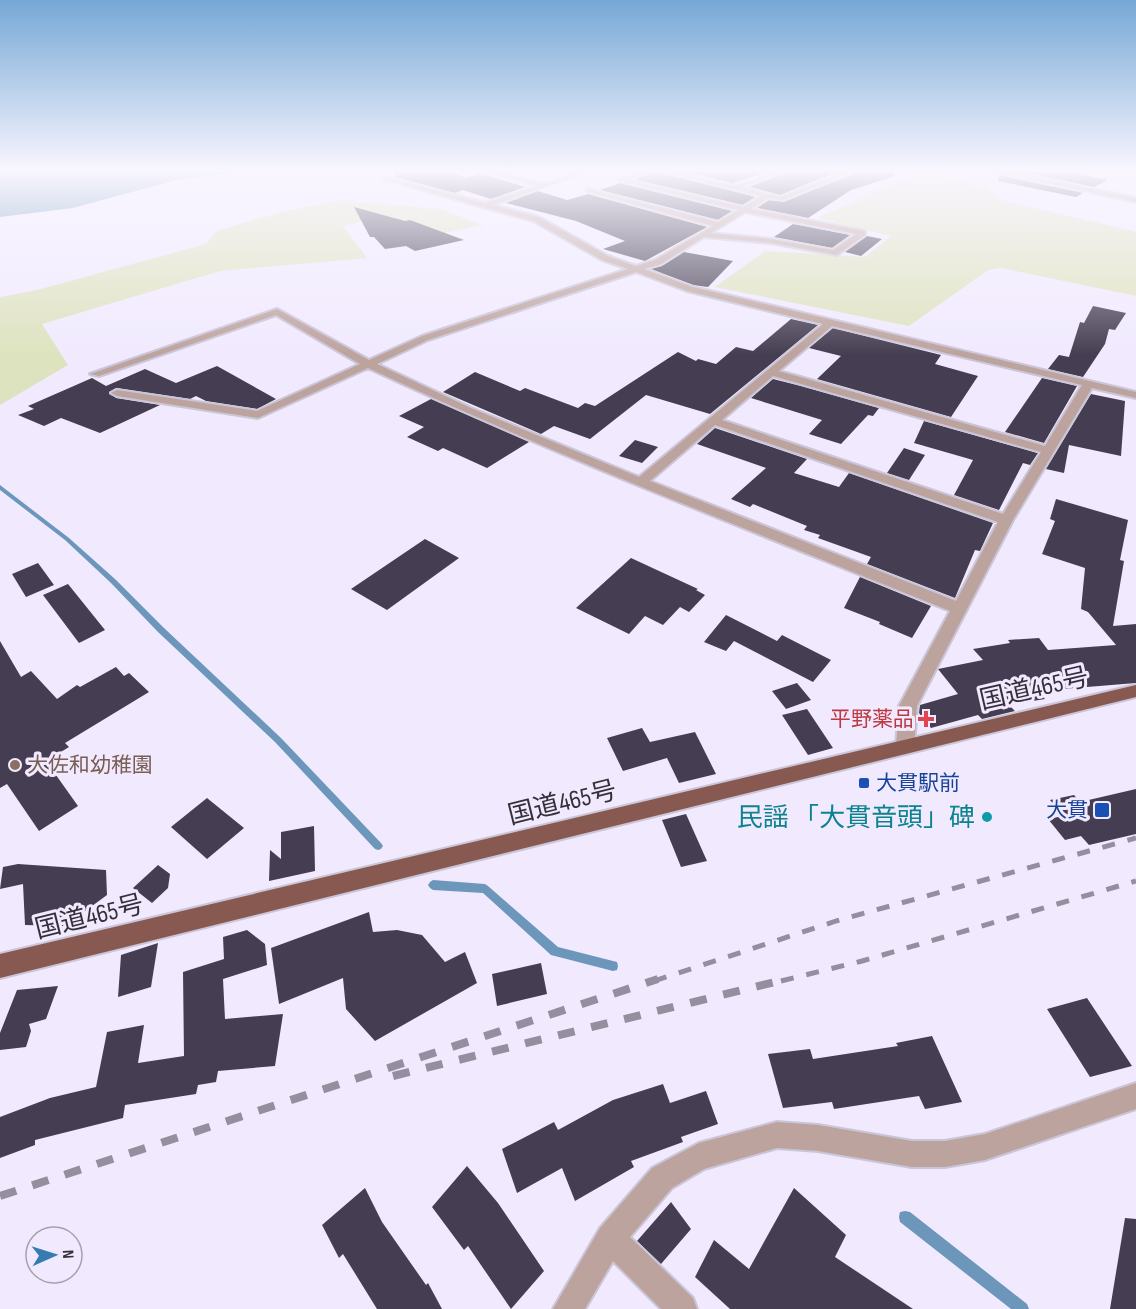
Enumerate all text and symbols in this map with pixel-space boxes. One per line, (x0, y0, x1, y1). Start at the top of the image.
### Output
street label: 国道465号 (977, 662, 1092, 717)
place label: 平野薬品 (830, 707, 914, 732)
marker: 平野薬品 (919, 712, 933, 726)
place label: 大佐和幼稚園 (27, 753, 153, 778)
marker: 大佐和幼稚園 (8, 758, 22, 772)
place label: 大貫駅前 (876, 771, 960, 796)
street label: 国道465号 (505, 775, 620, 832)
marker: 大貫駅前 (857, 776, 871, 790)
place label: 大貫 (1046, 798, 1088, 823)
marker: 大貫 (1093, 801, 1111, 819)
place label: 民謡 「大貫音頭」碑 (737, 803, 975, 834)
marker: 民謡 「大貫音頭」碑 (980, 810, 994, 824)
street label: 国道465号 (32, 889, 147, 946)
north arrow (24, 1225, 84, 1285)
text: N (58, 1250, 77, 1259)

